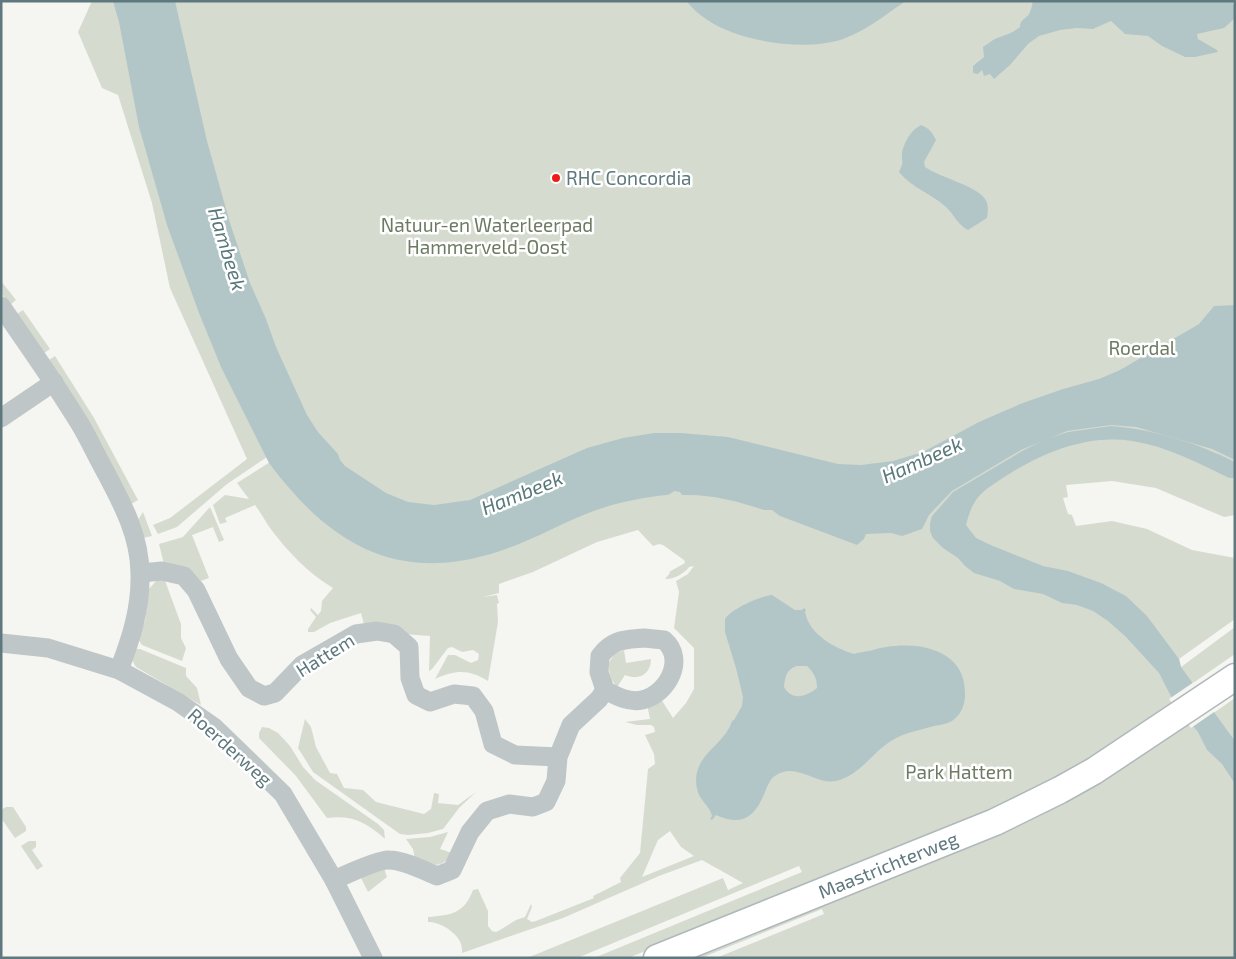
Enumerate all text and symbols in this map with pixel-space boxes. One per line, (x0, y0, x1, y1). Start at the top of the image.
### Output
place label: RHC Concordia (566, 166, 692, 189)
marker: RHC Concordia (550, 172, 562, 184)
water label: Hambeek (204, 204, 252, 293)
park label: Natuur-en Waterleerpad Hammerveld-Oost (381, 213, 593, 258)
park label: Roerdal (1108, 336, 1176, 359)
water label: Hambeek (878, 431, 966, 487)
water label: Hambeek (477, 465, 566, 519)
street label: Hattem (291, 628, 358, 681)
street label: Roerderweg (184, 703, 277, 791)
park label: Park Hattem (905, 760, 1013, 783)
street label: Maastrichterweg (815, 826, 961, 903)

